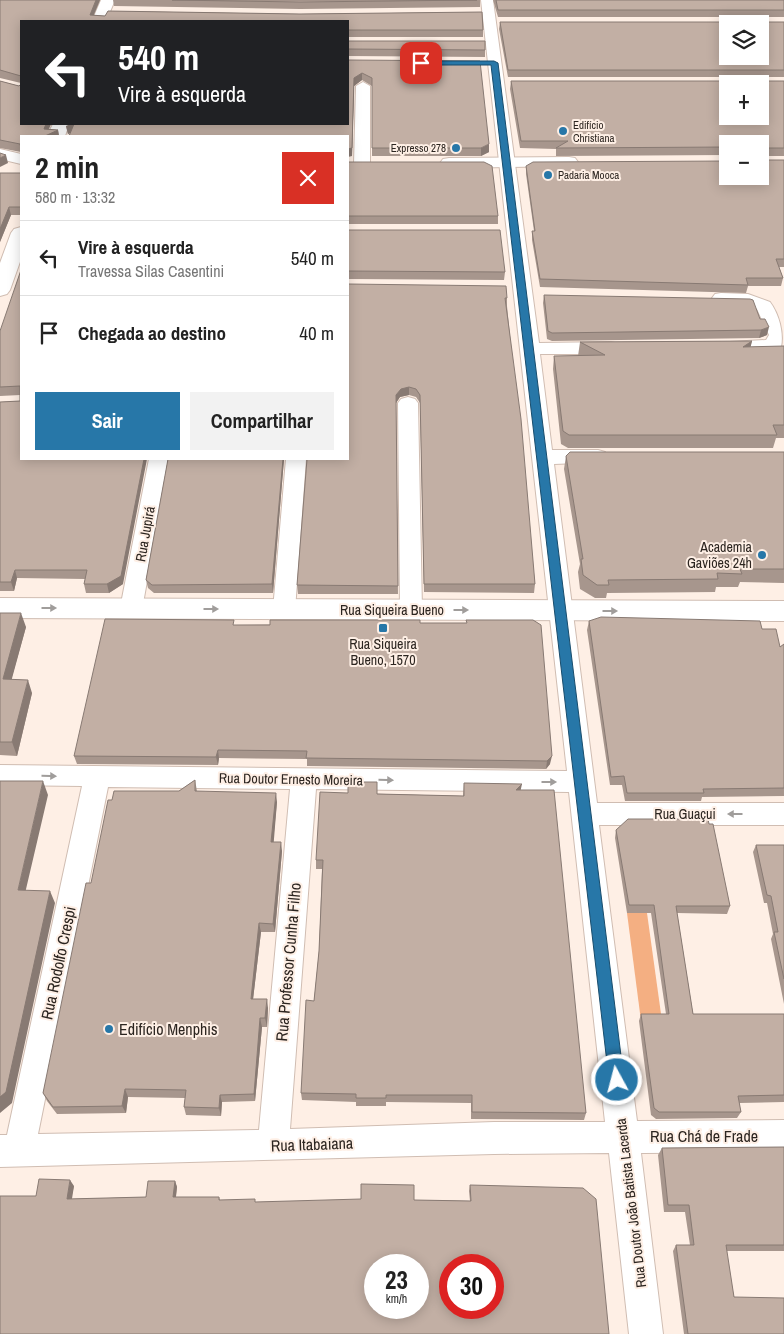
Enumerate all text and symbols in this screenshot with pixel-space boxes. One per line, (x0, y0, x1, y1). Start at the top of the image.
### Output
map controls (719, 15, 769, 185)
button: layers (719, 15, 769, 65)
text: 540 m (118, 34, 199, 81)
icon: left (35, 40, 100, 105)
pin (400, 42, 442, 84)
icon: arrive (407, 49, 435, 77)
button: + (719, 75, 769, 125)
text: Vire à esquerda (118, 79, 246, 109)
place label: Edifício Christiana (573, 118, 615, 145)
marker: Edifício Christiana (557, 125, 569, 137)
button: − (719, 135, 769, 185)
place label: Expresso 278 (391, 141, 446, 155)
marker: Expresso 278 (450, 142, 462, 154)
text: 2 min (35, 147, 99, 187)
button: close (282, 152, 334, 204)
place label: Padaria Mooca (558, 168, 619, 182)
marker: Padaria Mooca (542, 169, 554, 181)
text: 580 m · 13:32 (35, 186, 115, 208)
text: Vire à esquerda (78, 234, 194, 260)
icon: left (35, 244, 63, 272)
text: 540 m (291, 245, 334, 271)
text: Travessa Silas Casentini (78, 260, 224, 282)
icon: arrive (35, 319, 63, 347)
text: Chegada ao destino (78, 320, 226, 346)
text: 40 m (299, 320, 334, 346)
button: Sair (35, 392, 180, 450)
button: Compartilhar (190, 392, 334, 450)
street label: Rua Jupirá (131, 504, 159, 563)
place label: Academia Gaviões 24h (687, 538, 753, 572)
marker: Academia Gaviões 24h (756, 549, 768, 561)
street label: Rua Siqueira Bueno (340, 601, 444, 619)
one-way arrow (41, 605, 57, 613)
one-way arrow (203, 605, 219, 613)
one-way arrow (453, 606, 469, 614)
one-way arrow (602, 607, 618, 615)
marker: Rua Siqueira Bueno, 1570 (377, 622, 389, 634)
place label: Rua Siqueira Bueno, 1570 (349, 635, 417, 669)
street label: Rua Doutor Ernesto Moreira (219, 769, 364, 789)
one-way arrow (41, 772, 57, 780)
one-way arrow (378, 776, 394, 784)
one-way arrow (541, 778, 557, 786)
street label: Rua Guaçui (654, 805, 716, 823)
one-way arrow (727, 810, 743, 818)
street label: Rua Professor Cunha Filho (270, 882, 306, 1042)
street label: Rua Rodolfo Crespi (35, 904, 81, 1022)
place label: Edifício Menphis (119, 1018, 217, 1040)
marker: Edifício Menphis (103, 1023, 115, 1035)
position arrow (590, 1053, 642, 1105)
street label: Rua Doutor João Batista Lacerda (612, 1117, 650, 1289)
street label: Rua Chá de Frade (650, 1125, 758, 1147)
street label: Rua Itabaiana (270, 1132, 354, 1156)
speed limit sign: 30 (439, 1254, 504, 1319)
text: 23 (385, 1263, 408, 1297)
text: km/h (386, 1291, 407, 1307)

